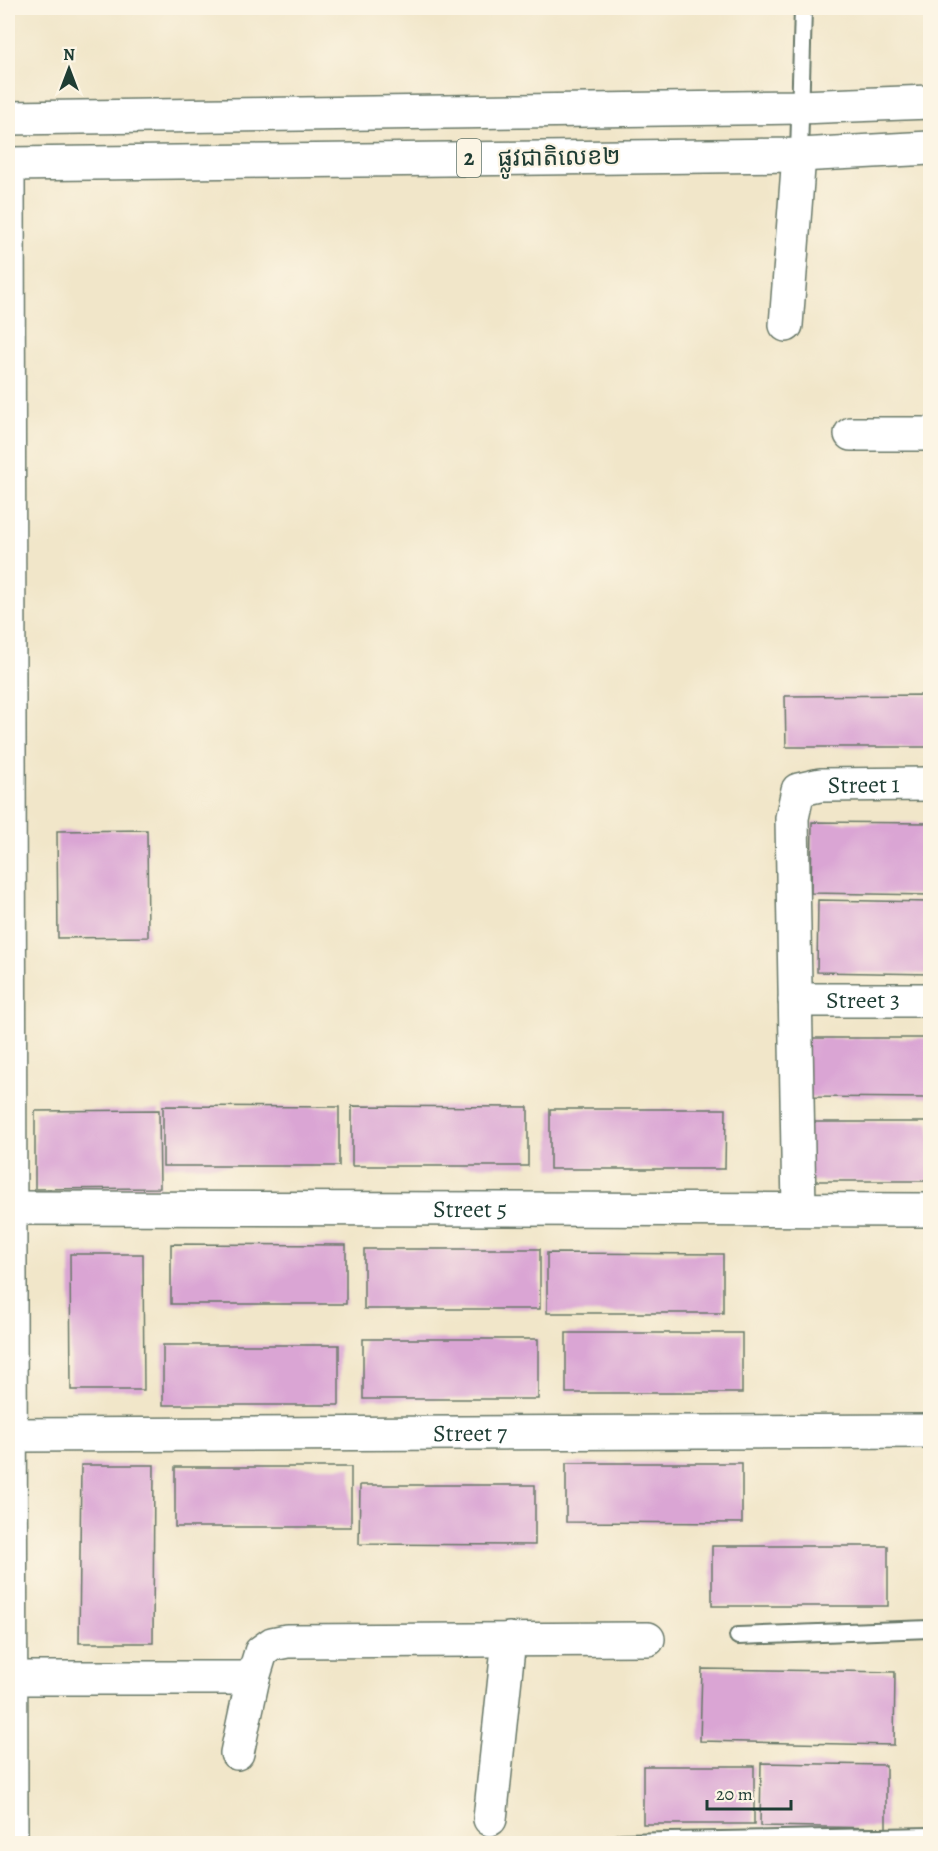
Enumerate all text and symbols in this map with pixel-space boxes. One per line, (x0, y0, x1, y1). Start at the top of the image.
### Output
north arrow (39, 39, 99, 99)
text: N (63, 44, 75, 66)
road number: 2 (457, 139, 481, 177)
street label: ផ្លូវជាតិលេខ២ (497, 140, 621, 180)
street label: Street 1 (828, 768, 900, 801)
street label: Street 3 (826, 984, 900, 1016)
street label: Street 5 (433, 1193, 507, 1225)
street label: Street 7 (433, 1417, 508, 1449)
scale bar (707, 1773, 791, 1811)
text: 20 m (716, 1782, 753, 1806)

